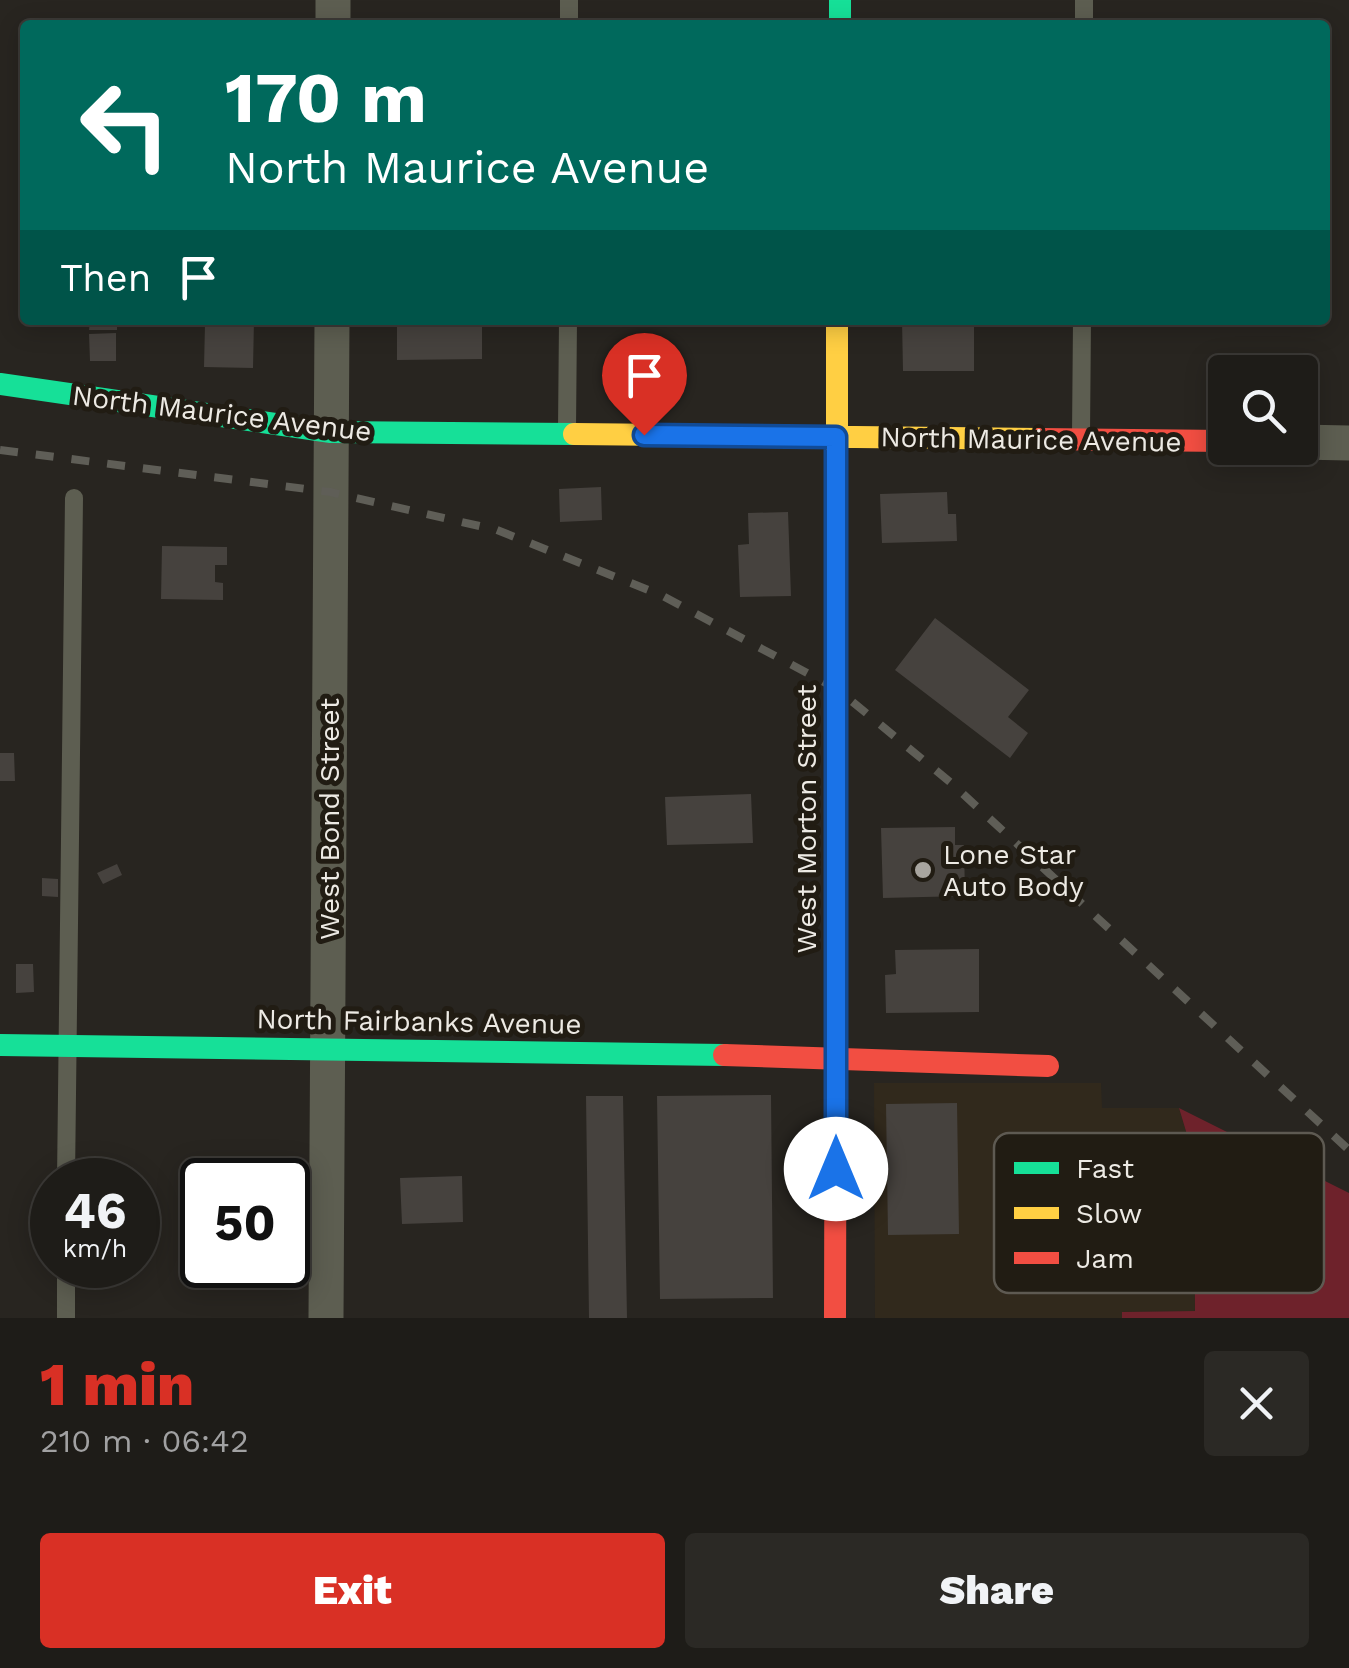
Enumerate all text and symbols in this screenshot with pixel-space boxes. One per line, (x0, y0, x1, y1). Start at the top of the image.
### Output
text: 170 m (225, 57, 427, 139)
icon: left (60, 60, 190, 190)
text: North Maurice Avenue (225, 141, 709, 194)
icon: arrive (171, 250, 226, 305)
text: Then (60, 256, 151, 300)
pin (602, 333, 687, 436)
icon: arrive (617, 348, 672, 403)
map controls (1208, 355, 1318, 465)
button: search (1208, 355, 1318, 465)
street label: North Maurice Avenue (70, 379, 374, 448)
street label: North Maurice Avenue (880, 420, 1182, 459)
street label: West Morton Street (790, 684, 823, 953)
street label: West Bond Street (313, 698, 346, 940)
place label: Lone Star Auto Body (943, 838, 1084, 903)
marker: Lone Star Auto Body (912, 859, 934, 881)
street label: North Fairbanks Avenue (256, 1002, 582, 1041)
position arrow (784, 1117, 888, 1221)
legend (994, 1133, 1324, 1293)
text: Fast (1076, 1152, 1134, 1185)
speed limit sign: 50 (180, 1158, 310, 1288)
text: 46 (63, 1181, 127, 1240)
text: Slow (1076, 1197, 1142, 1230)
text: km/h (63, 1234, 127, 1263)
text: Jam (1076, 1242, 1134, 1275)
text: 1 min (40, 1349, 194, 1420)
button: close (1204, 1351, 1309, 1456)
text: 210 m · 06:42 (40, 1422, 249, 1460)
button: Exit (40, 1533, 665, 1648)
button: Share (685, 1533, 1309, 1648)

